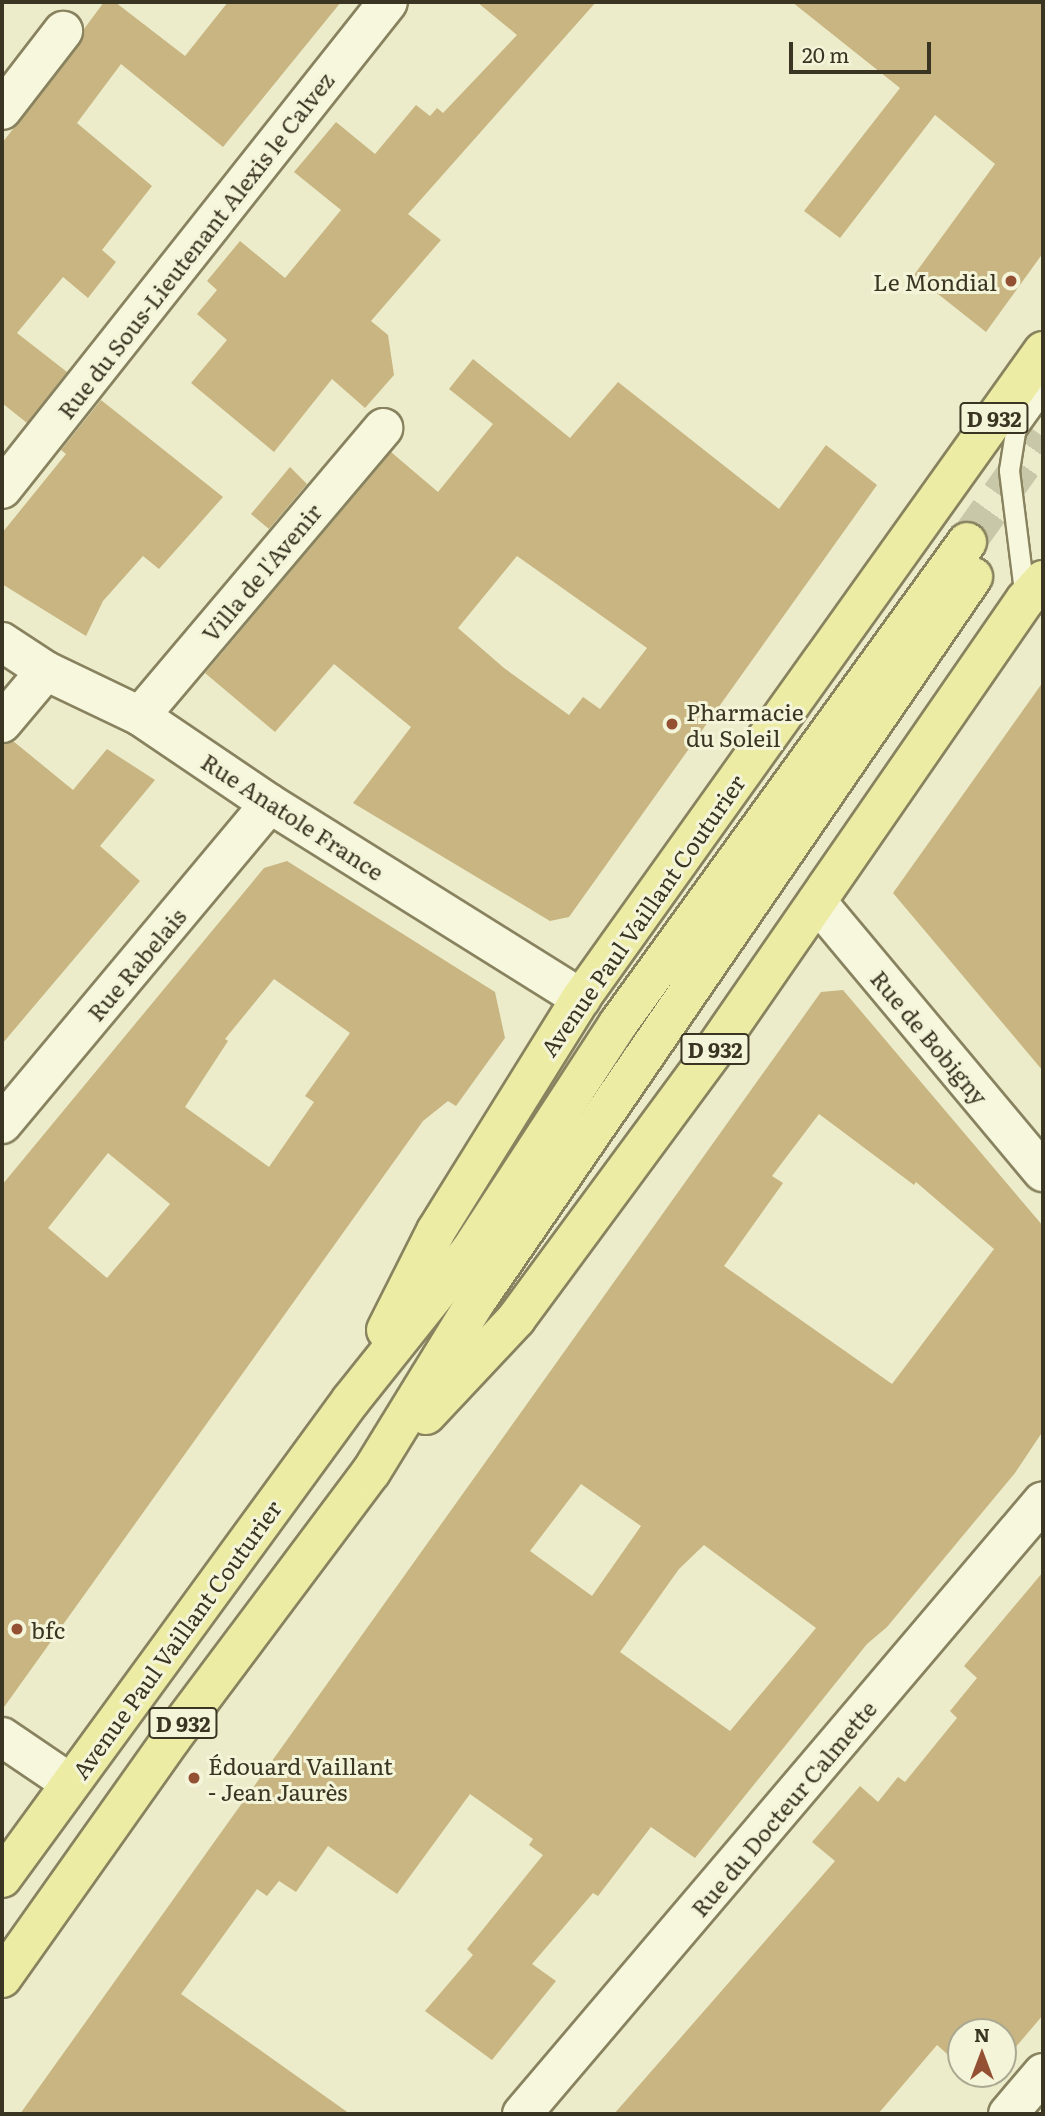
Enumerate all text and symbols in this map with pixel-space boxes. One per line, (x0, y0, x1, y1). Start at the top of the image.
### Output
scale bar (793, 28, 935, 72)
text: 20 m (802, 38, 849, 69)
street label: Rue du Sous-Lieutenant Alexis le Calvez (51, 66, 339, 424)
place label: Le Mondial (873, 267, 997, 295)
marker: Le Mondial (1003, 273, 1019, 289)
road number: D 932 (959, 400, 1029, 436)
street label: Villa de l'Avenir (195, 497, 327, 647)
place label: Pharmacie du Soleil (686, 697, 804, 751)
marker: Pharmacie du Soleil (664, 716, 680, 732)
street label: Rue Anatole France (197, 747, 389, 885)
street label: Avenue Paul Vaillant Couturier (534, 769, 750, 1061)
street label: Rue Rabelais (81, 902, 191, 1026)
street label: Rue de Bobigny (866, 964, 994, 1110)
road number: D 932 (680, 1032, 750, 1066)
street label: Avenue Paul Vaillant Couturier (66, 1494, 286, 1784)
place label: bfc (31, 1615, 65, 1643)
marker: bfc (9, 1621, 25, 1637)
street label: Rue du Docteur Calmette (685, 1694, 881, 1922)
road number: D 932 (148, 1706, 218, 1740)
place label: Édouard Vaillant - Jean Jaurès (208, 1751, 393, 1805)
marker: Édouard Vaillant - Jean Jaurès (186, 1770, 202, 1786)
north arrow (947, 2018, 1017, 2088)
text: N (974, 2020, 990, 2048)

